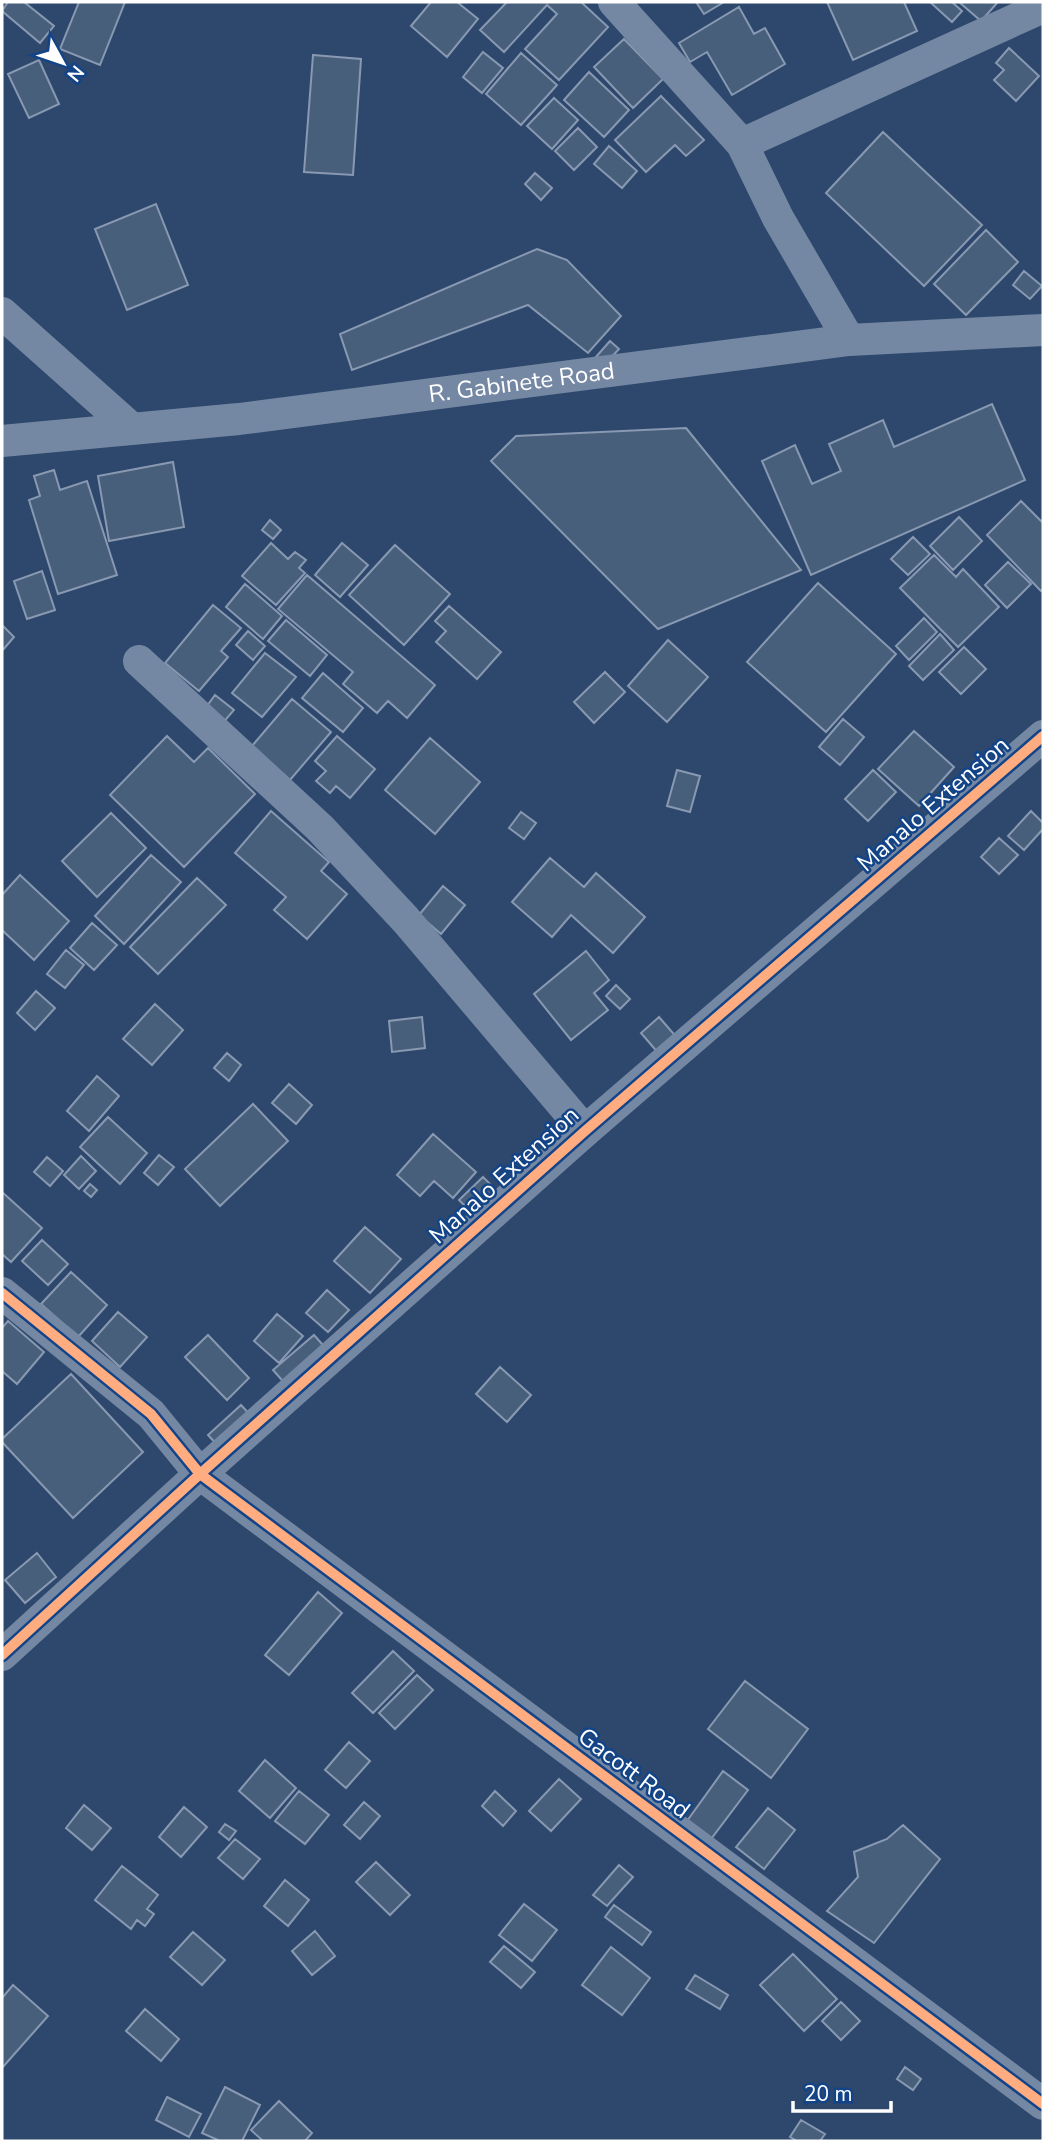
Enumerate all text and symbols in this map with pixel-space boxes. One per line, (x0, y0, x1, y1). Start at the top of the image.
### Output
north arrow (28, 28, 98, 98)
text: N (61, 59, 90, 87)
street label: R. Gabinete Road (427, 355, 616, 410)
street label: Manalo Extension (850, 729, 1016, 879)
street label: Manalo Extension (422, 1099, 586, 1251)
street label: Gacott Road (571, 1720, 697, 1826)
scale bar (793, 2070, 891, 2114)
text: 20 m (804, 2080, 853, 2108)

